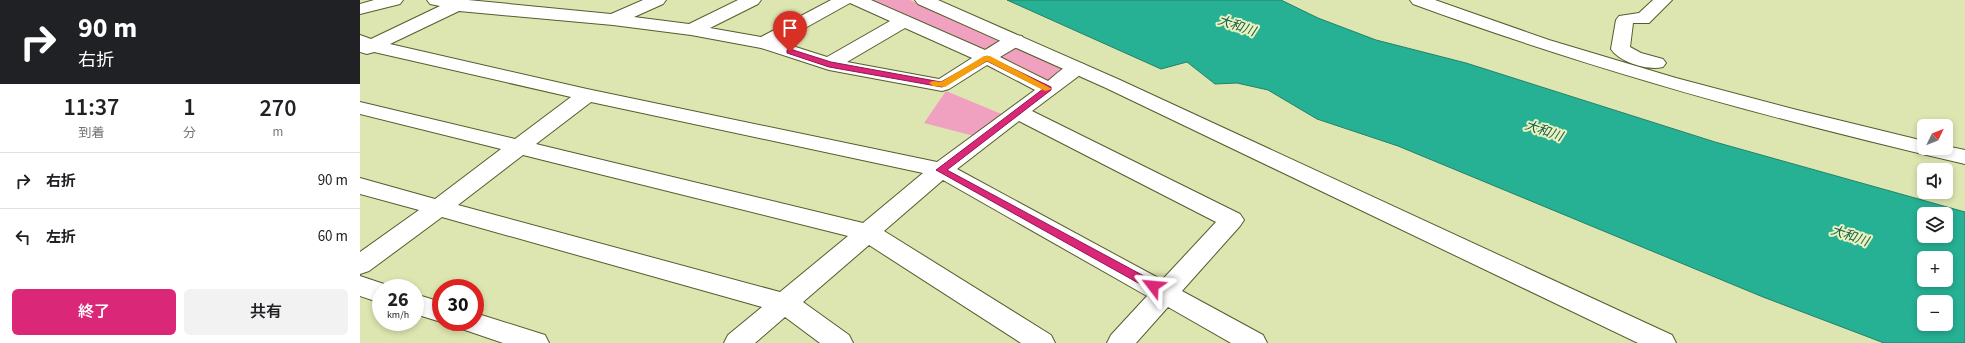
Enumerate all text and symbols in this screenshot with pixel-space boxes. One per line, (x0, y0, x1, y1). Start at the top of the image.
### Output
text: 90 m (78, 8, 137, 48)
pin (773, 11, 807, 52)
water label: 大和川 (1215, 11, 1260, 41)
icon: right (12, 16, 64, 68)
icon: arrive (779, 17, 801, 39)
text: 右折 (78, 48, 114, 73)
text: 11:37 (64, 90, 119, 125)
text: 1 (183, 90, 196, 125)
text: 270 (260, 91, 296, 126)
water label: 大和川 (1522, 116, 1567, 146)
north arrow (1917, 119, 1953, 155)
map controls (1917, 119, 1953, 331)
text: m (273, 123, 283, 141)
text: 到着 (78, 124, 104, 142)
text: 分 (183, 124, 196, 142)
button: sound (1917, 163, 1953, 199)
icon: right (12, 170, 34, 192)
text: 90 m (318, 170, 348, 191)
text: 右折 (46, 171, 76, 192)
button: layers (1917, 207, 1953, 243)
water label: 大和川 (1828, 221, 1873, 251)
icon: left (12, 226, 34, 248)
text: 60 m (318, 226, 348, 247)
text: 左折 (46, 227, 76, 248)
button: + (1917, 251, 1953, 287)
position arrow (1132, 265, 1174, 307)
speed limit sign: 30 (432, 279, 484, 331)
text: 26 (387, 286, 409, 314)
button: 終了 (12, 289, 176, 335)
button: 共有 (184, 289, 348, 335)
button: − (1917, 295, 1953, 331)
text: km/h (387, 308, 409, 322)

